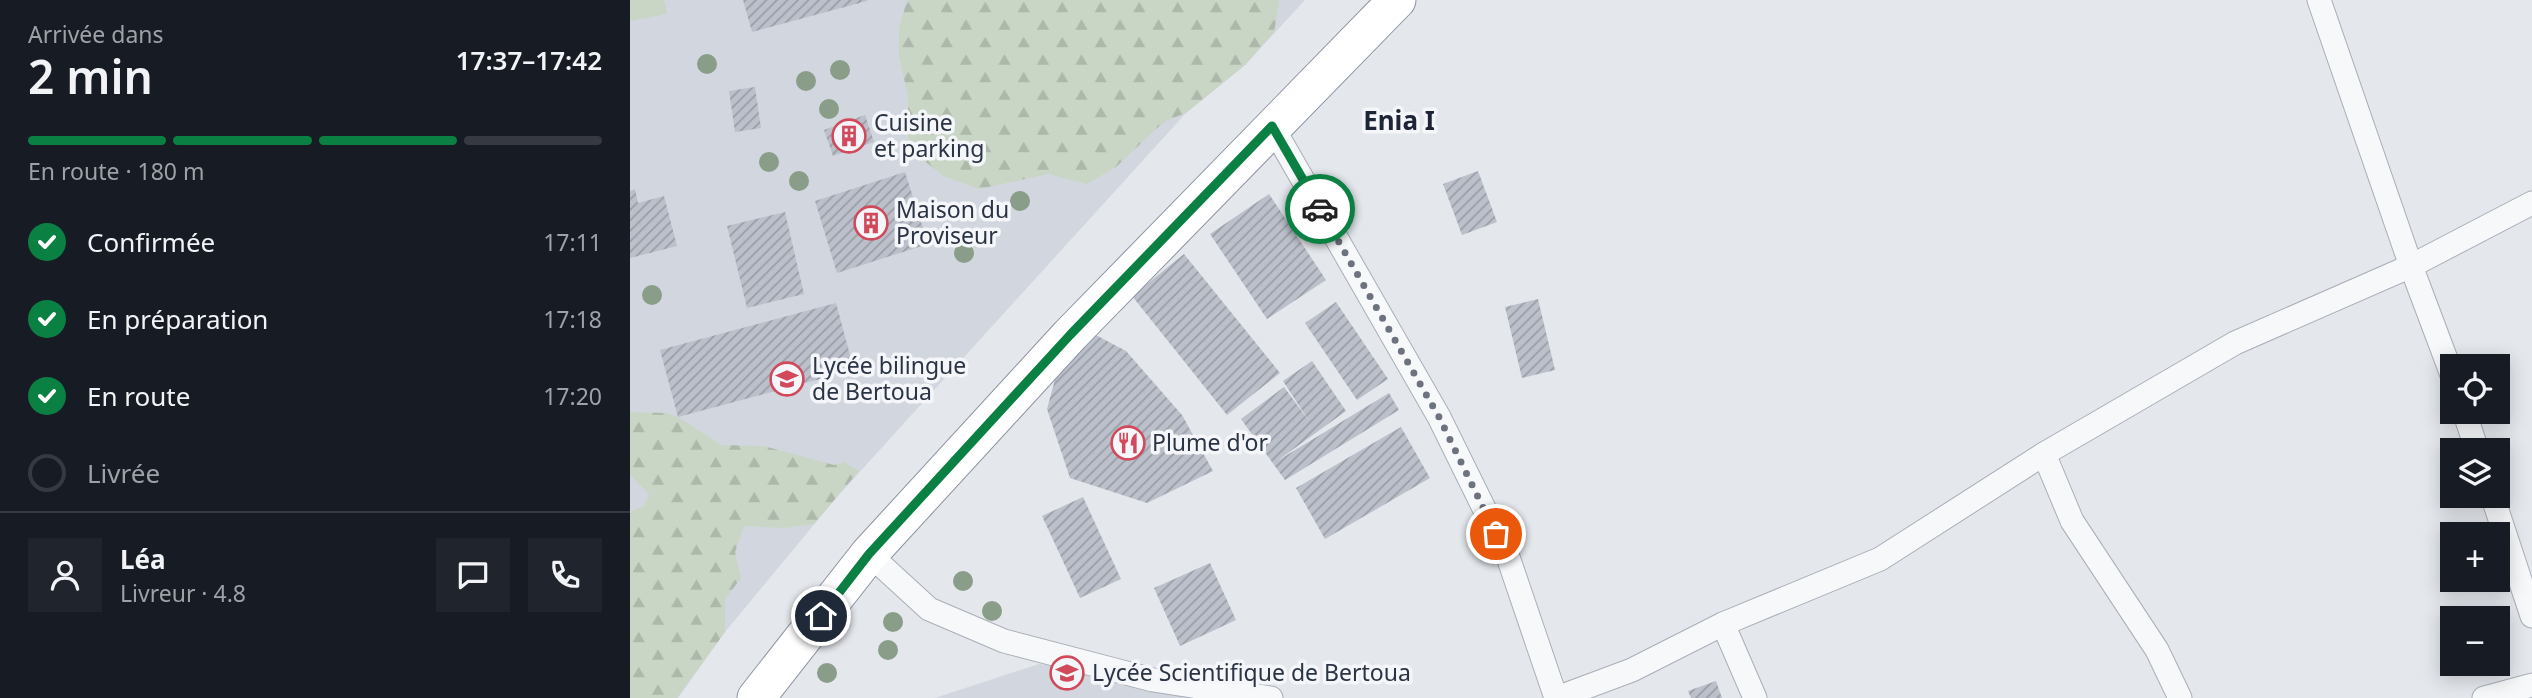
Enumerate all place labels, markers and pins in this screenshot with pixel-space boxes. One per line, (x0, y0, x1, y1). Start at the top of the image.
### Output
place label: Cuisine et parking (874, 106, 984, 164)
building icon: Cuisine et parking (830, 117, 868, 155)
place label: Maison du Proviseur (896, 193, 1009, 251)
building icon: Maison du Proviseur (852, 204, 890, 242)
place label: Lycée bilingue de Bertoua (812, 349, 966, 407)
school or university icon: Lycée bilingue de Bertoua (768, 360, 806, 398)
restaurant icon: Plume d'or (1109, 424, 1147, 462)
place label: Plume d'or (1152, 426, 1268, 458)
pin (1466, 504, 1526, 564)
pin (791, 586, 851, 646)
school or university icon: Lycée Scientifique de Bertoua (1048, 654, 1086, 692)
place label: Lycée Scientifique de Bertoua (1092, 656, 1411, 688)

